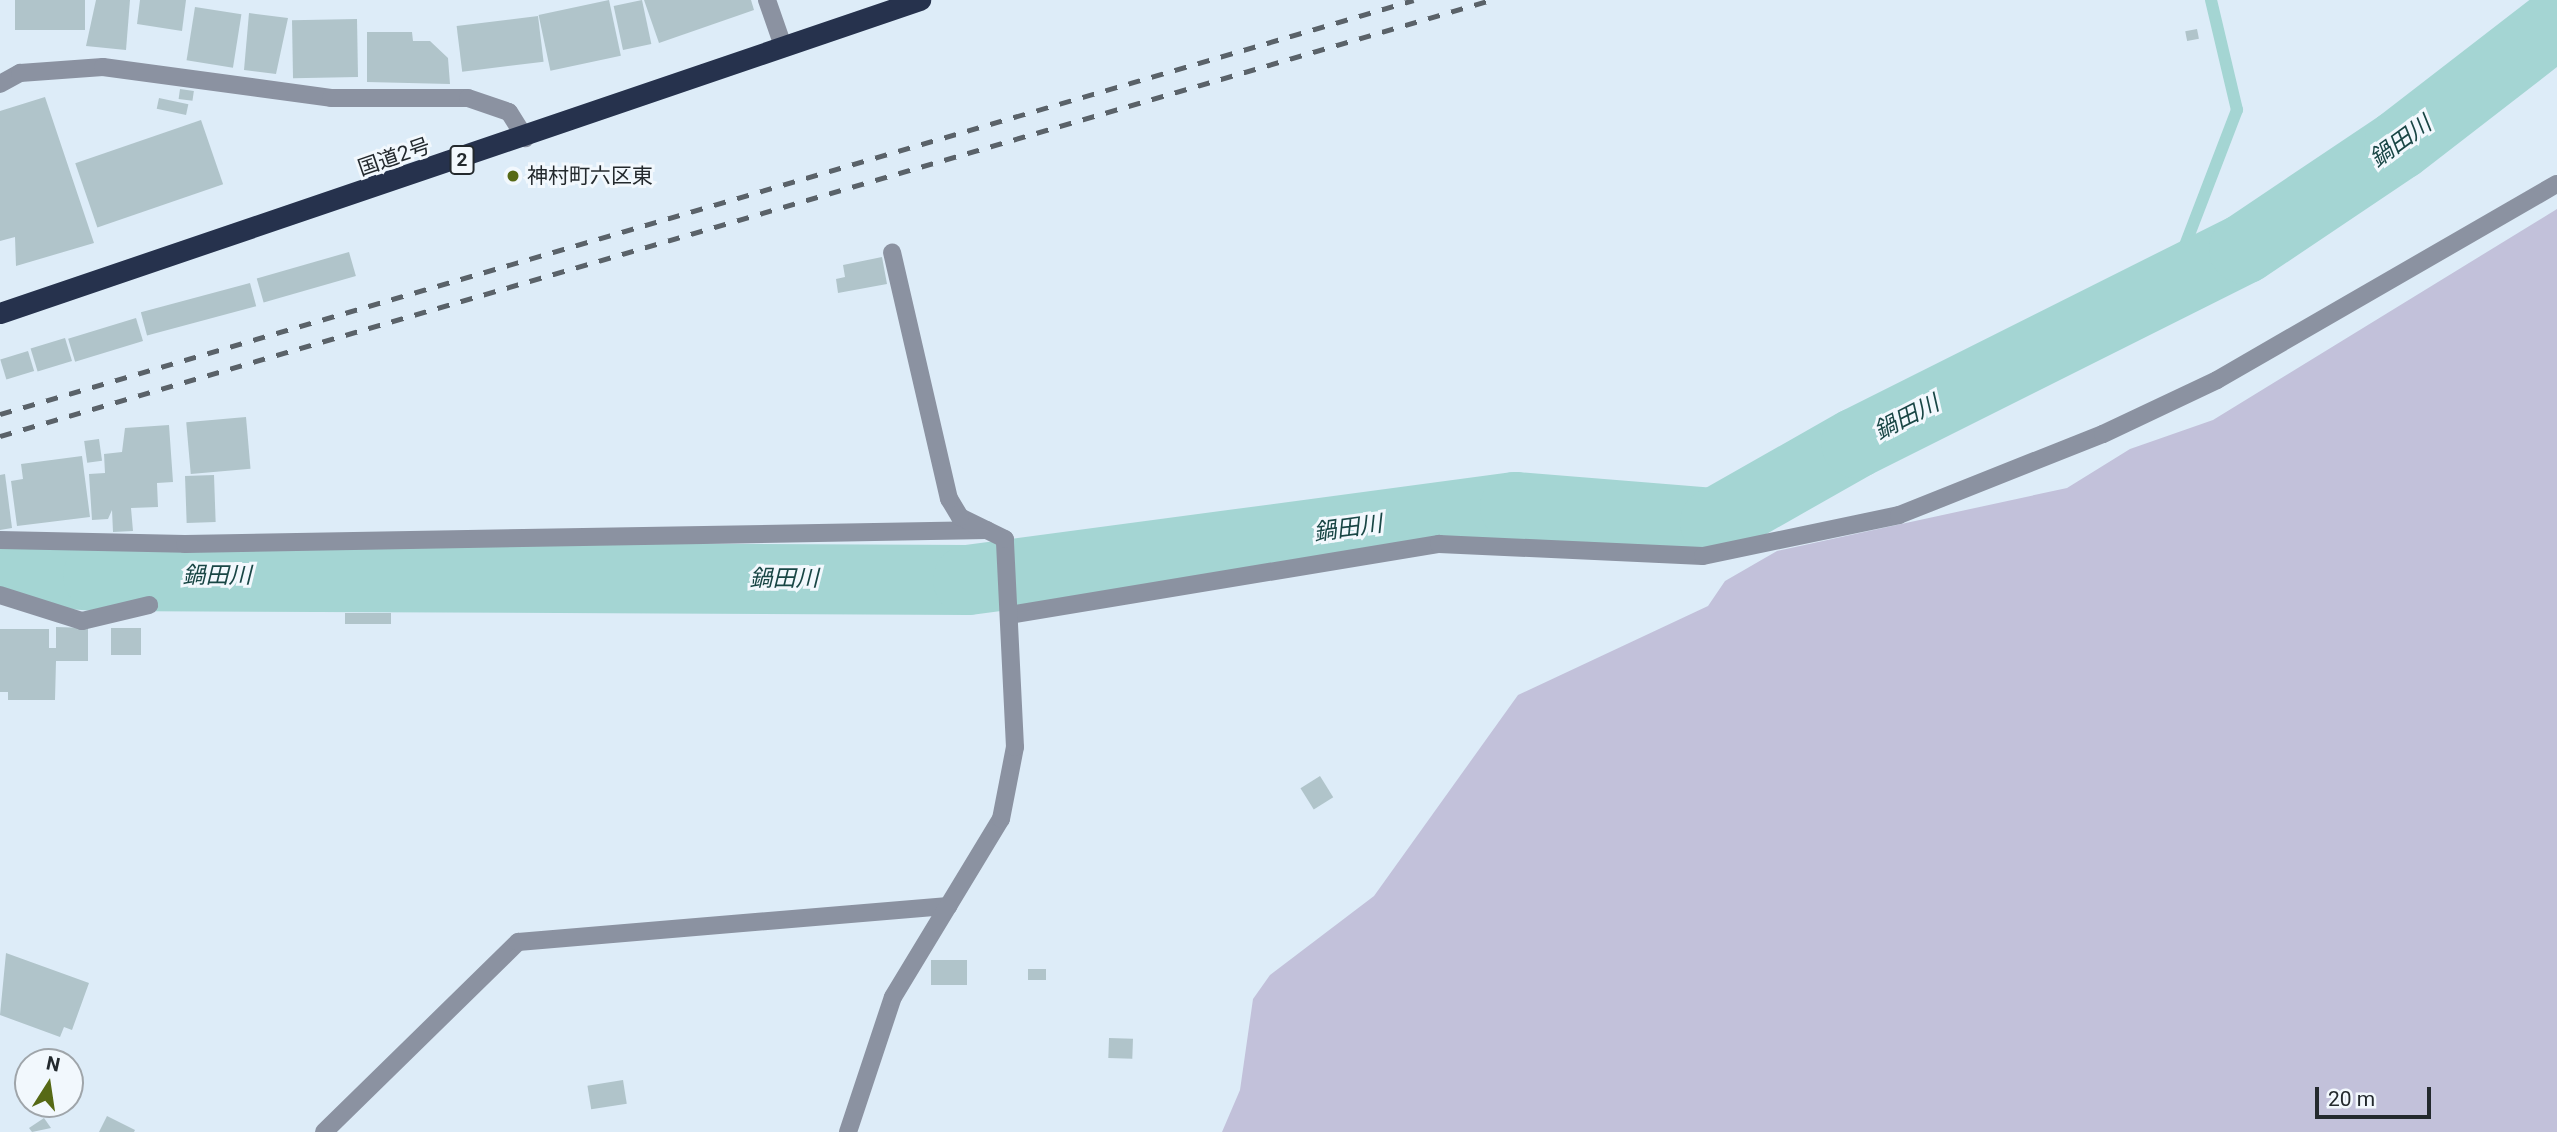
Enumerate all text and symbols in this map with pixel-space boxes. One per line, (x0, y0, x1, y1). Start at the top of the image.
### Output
water label: 鍋田川 (2365, 111, 2437, 173)
street label: 国道2号 (355, 133, 433, 181)
road number: 2 (448, 144, 476, 176)
place label: 神村町六区東 (527, 163, 653, 189)
marker: 神村町六区東 (505, 168, 521, 184)
water label: 鍋田川 (1870, 390, 1944, 446)
water label: 鍋田川 (1312, 511, 1384, 547)
water label: 鍋田川 (183, 562, 251, 590)
water label: 鍋田川 (750, 565, 818, 593)
north arrow (14, 1048, 84, 1118)
text: N (44, 1051, 62, 1077)
scale bar (2319, 1072, 2434, 1116)
text: 20 m (2328, 1087, 2375, 1111)

